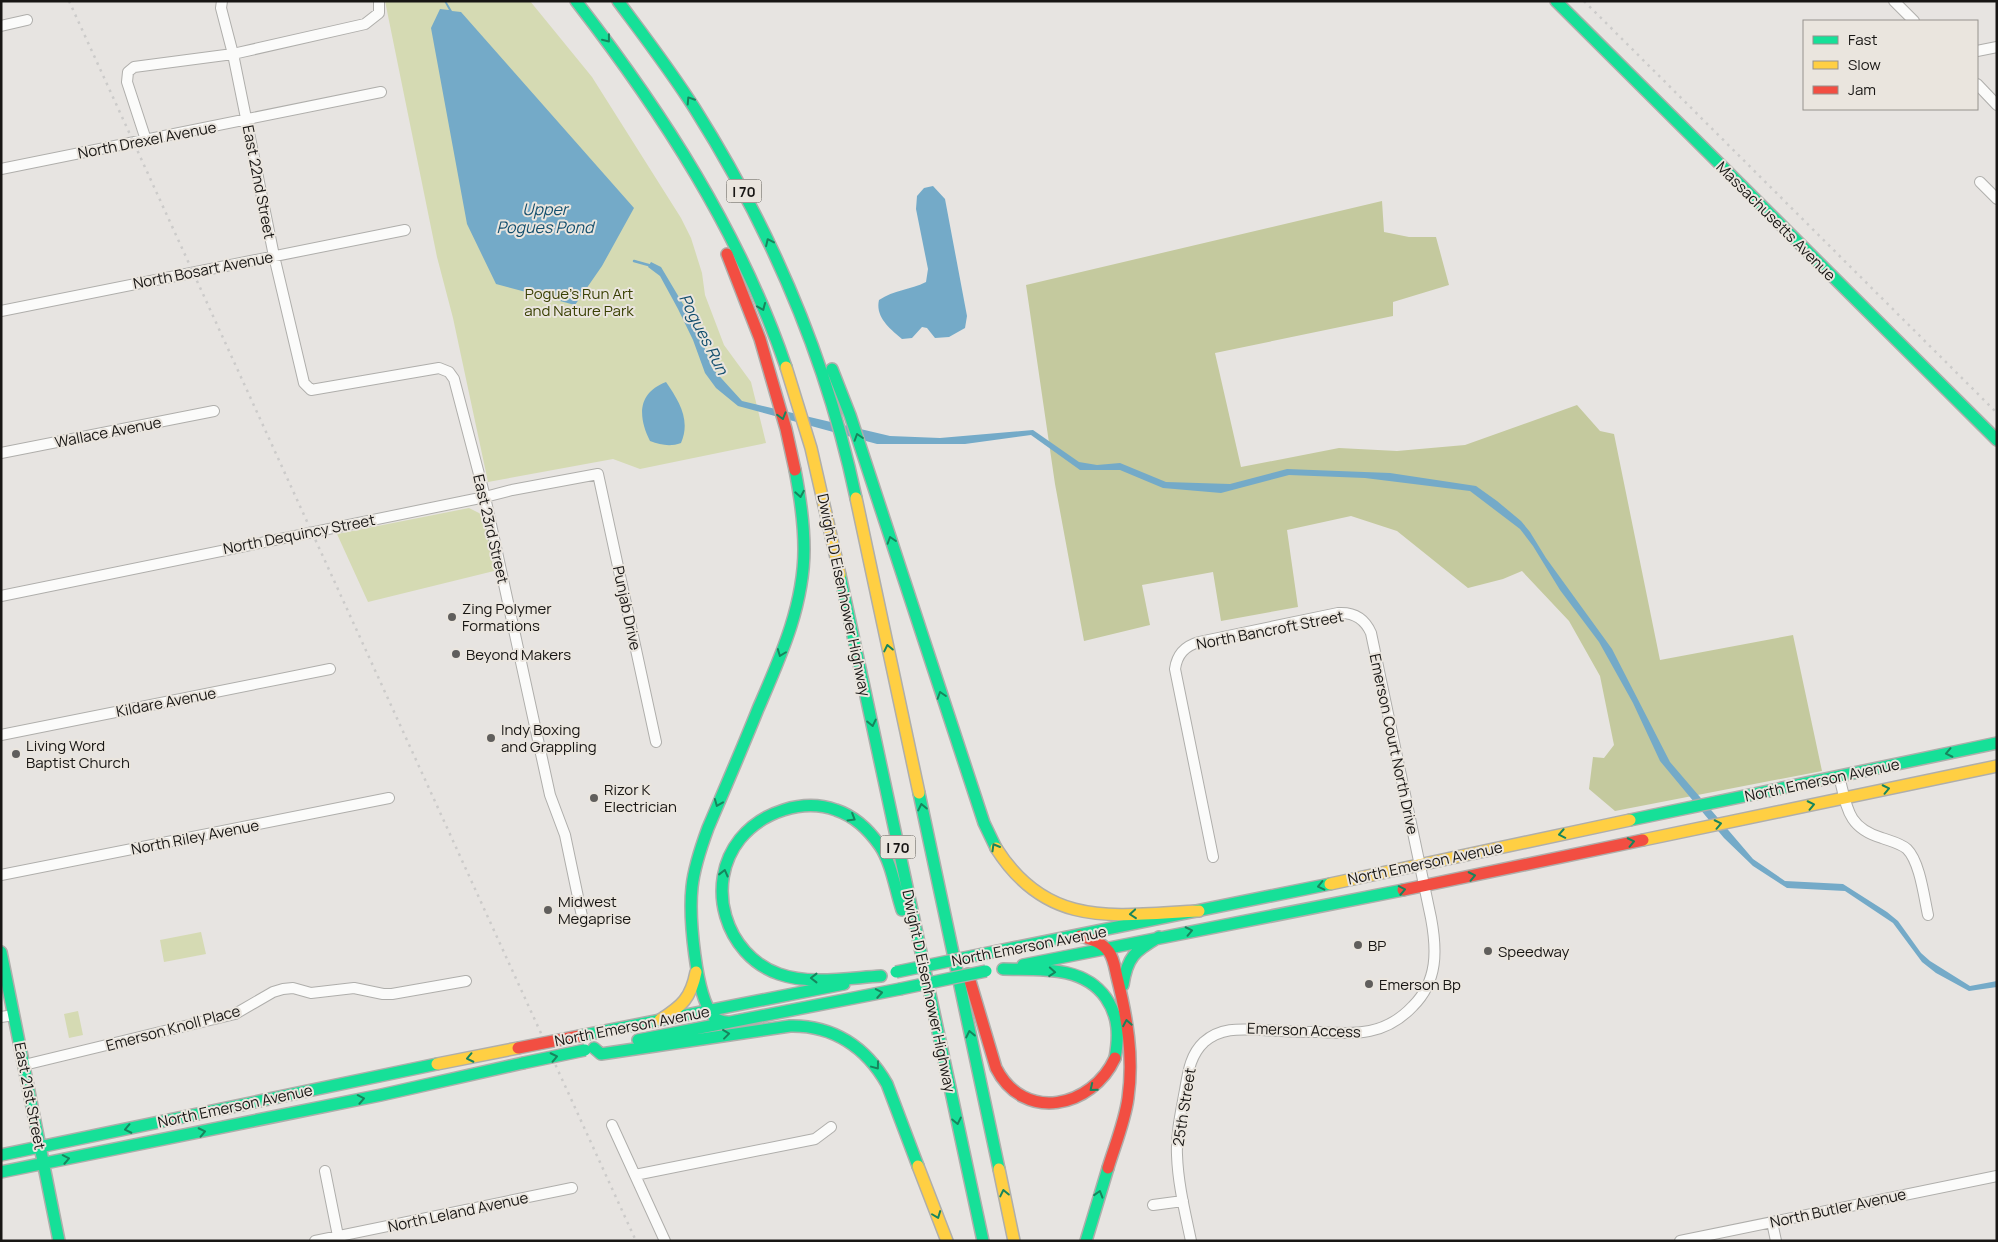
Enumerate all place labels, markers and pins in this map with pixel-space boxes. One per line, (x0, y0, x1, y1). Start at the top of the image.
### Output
place label: Zing Polymer Formations (462, 598, 552, 636)
marker: Zing Polymer Formations (446, 611, 458, 623)
place label: Beyond Makers (466, 644, 571, 665)
marker: Beyond Makers (450, 648, 462, 660)
place label: Indy Boxing and Grappling (501, 719, 597, 757)
marker: Indy Boxing and Grappling (485, 732, 497, 744)
place label: Living Word Baptist Church (26, 735, 130, 773)
marker: Living Word Baptist Church (10, 748, 22, 760)
place label: Rizor K Electrician (604, 779, 677, 817)
marker: Rizor K Electrician (588, 792, 600, 804)
place label: Midwest Megaprise (558, 891, 631, 929)
marker: Midwest Megaprise (542, 904, 554, 916)
place label: BP (1368, 935, 1386, 956)
marker: BP (1352, 939, 1364, 951)
place label: Speedway (1498, 941, 1569, 962)
marker: Speedway (1482, 945, 1494, 957)
place label: Emerson Bp (1379, 974, 1461, 995)
marker: Emerson Bp (1363, 978, 1375, 990)

